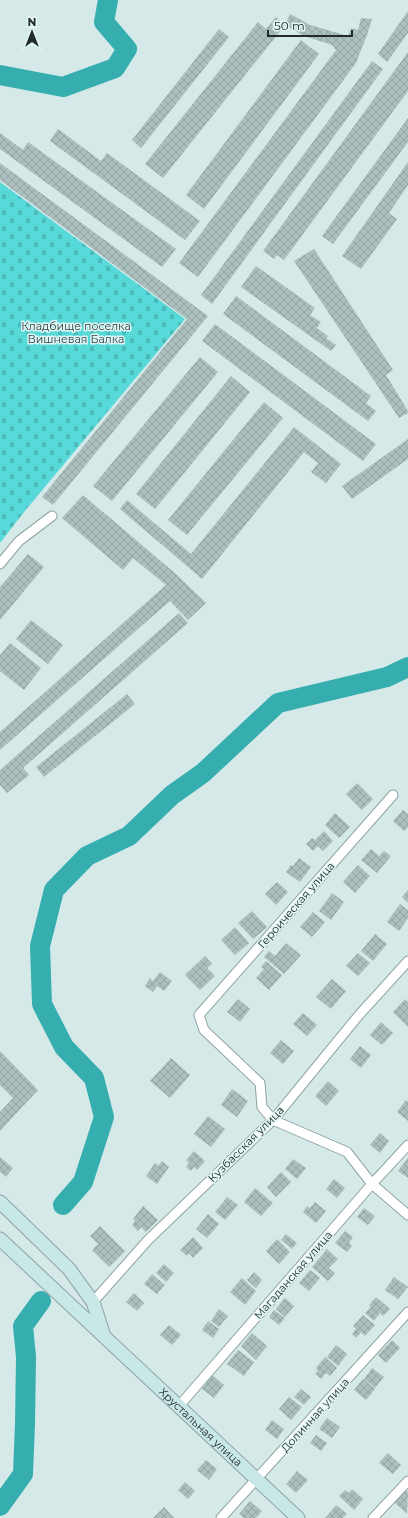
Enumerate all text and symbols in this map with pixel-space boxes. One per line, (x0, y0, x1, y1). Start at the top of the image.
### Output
north arrow (12, 12, 52, 52)
scale bar (268, 12, 352, 38)
text: N (28, 15, 36, 29)
text: 50 m (274, 18, 305, 33)
park label: Кладбище поселка Вишневая Балка (21, 319, 131, 346)
street label: Героическая улица (255, 859, 337, 951)
street label: Кузбасская улица (205, 1103, 287, 1185)
street label: Магаданская улица (251, 1228, 335, 1322)
street label: Долинная улица (278, 1375, 352, 1455)
street label: Хрустальная улица (156, 1385, 245, 1469)

